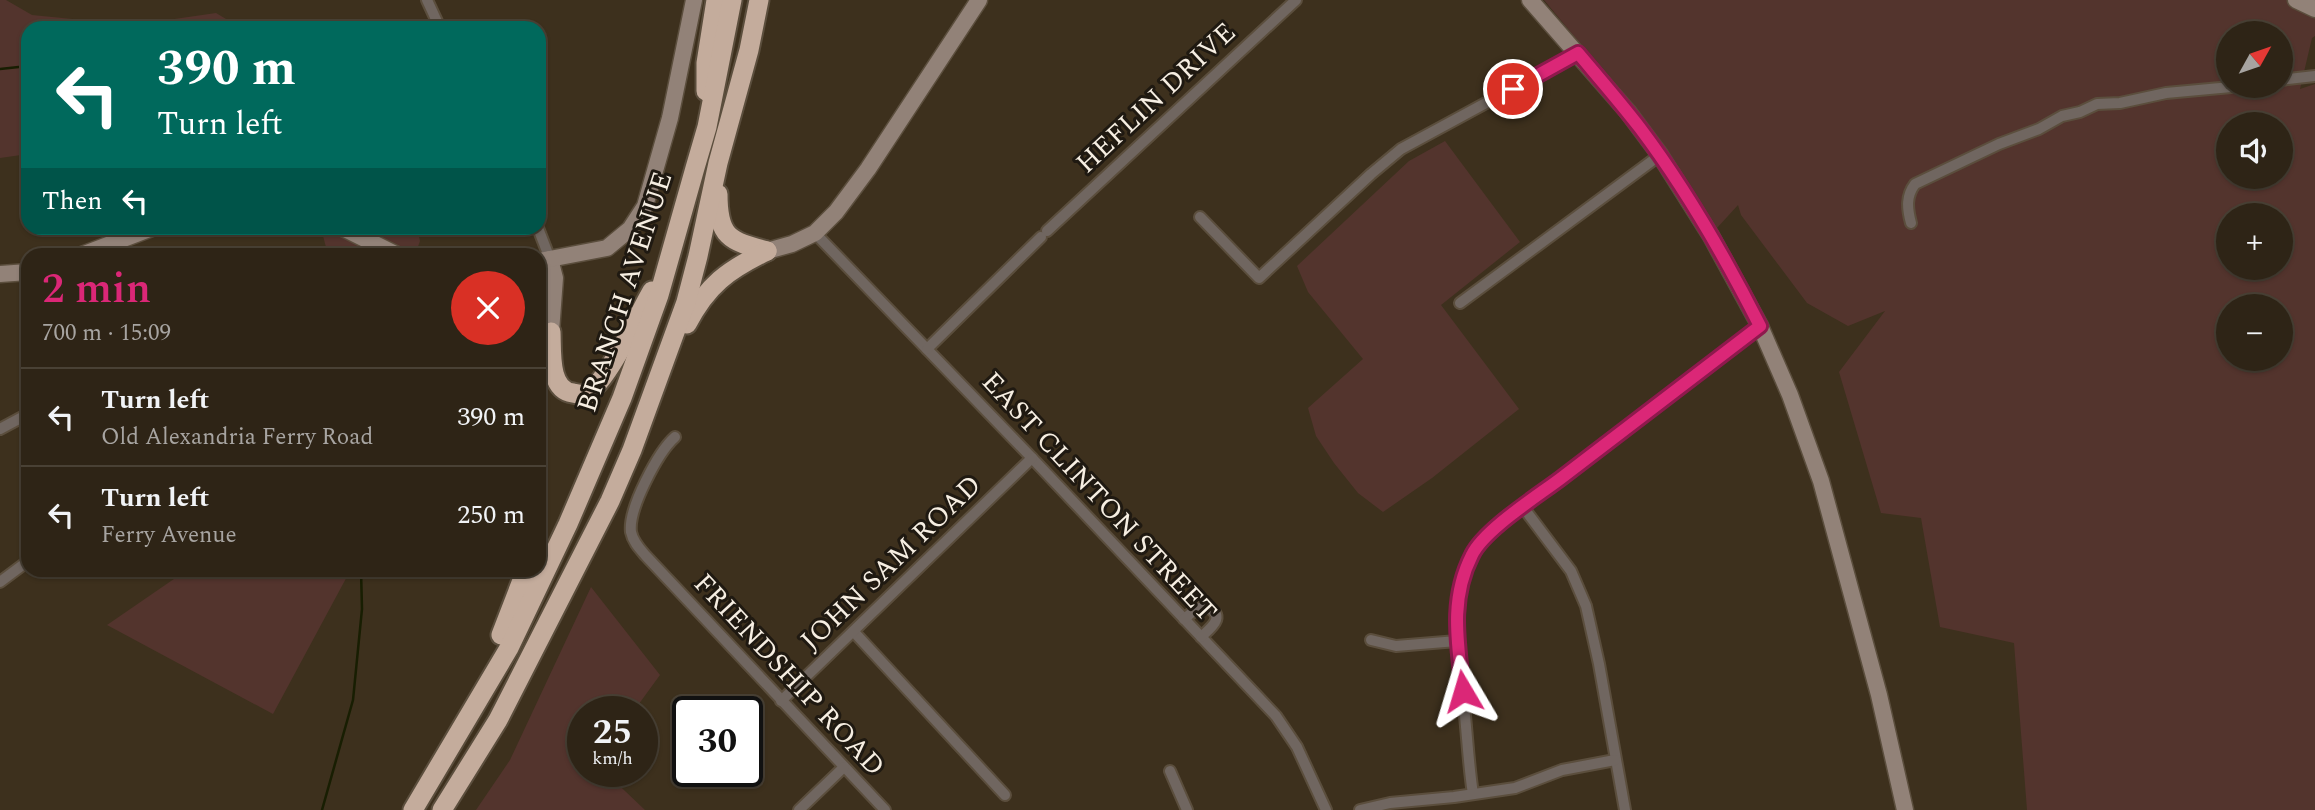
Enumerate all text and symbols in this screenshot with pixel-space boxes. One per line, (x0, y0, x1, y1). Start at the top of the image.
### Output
street label: HEFLIN DRIVE (1066, 12, 1246, 184)
north arrow (2216, 21, 2292, 98)
map controls (2216, 21, 2293, 371)
text: 390 m (157, 32, 296, 107)
icon: left (42, 49, 133, 140)
pin (1483, 59, 1543, 119)
icon: arrive (1494, 70, 1532, 108)
text: Turn left (157, 100, 283, 149)
button: sound (2216, 112, 2293, 189)
street label: BRANCH AVENUE (566, 166, 684, 418)
text: Then (42, 181, 102, 221)
icon: left (116, 182, 154, 220)
button: + (2216, 203, 2293, 280)
text: 2 min (42, 258, 151, 321)
button: close (451, 271, 525, 345)
button: − (2216, 294, 2293, 371)
text: 700 m · 15:09 (42, 316, 171, 351)
street label: EAST CLINTON STREET (971, 362, 1227, 632)
text: Turn left (101, 380, 209, 420)
text: 390 m (457, 397, 525, 437)
icon: left (42, 398, 80, 436)
text: Old Alexandria Ferry Road (101, 420, 373, 455)
street label: JOHN SAM ROAD (790, 465, 992, 661)
text: Turn left (101, 478, 209, 518)
text: 250 m (457, 495, 525, 535)
icon: left (42, 496, 80, 534)
text: Ferry Avenue (101, 518, 237, 553)
street label: FRIENDSHIP ROAD (683, 563, 895, 787)
position arrow (1426, 654, 1500, 728)
speed limit sign: 30 (672, 696, 763, 787)
text: 25 (593, 706, 632, 759)
text: km/h (592, 745, 633, 772)

